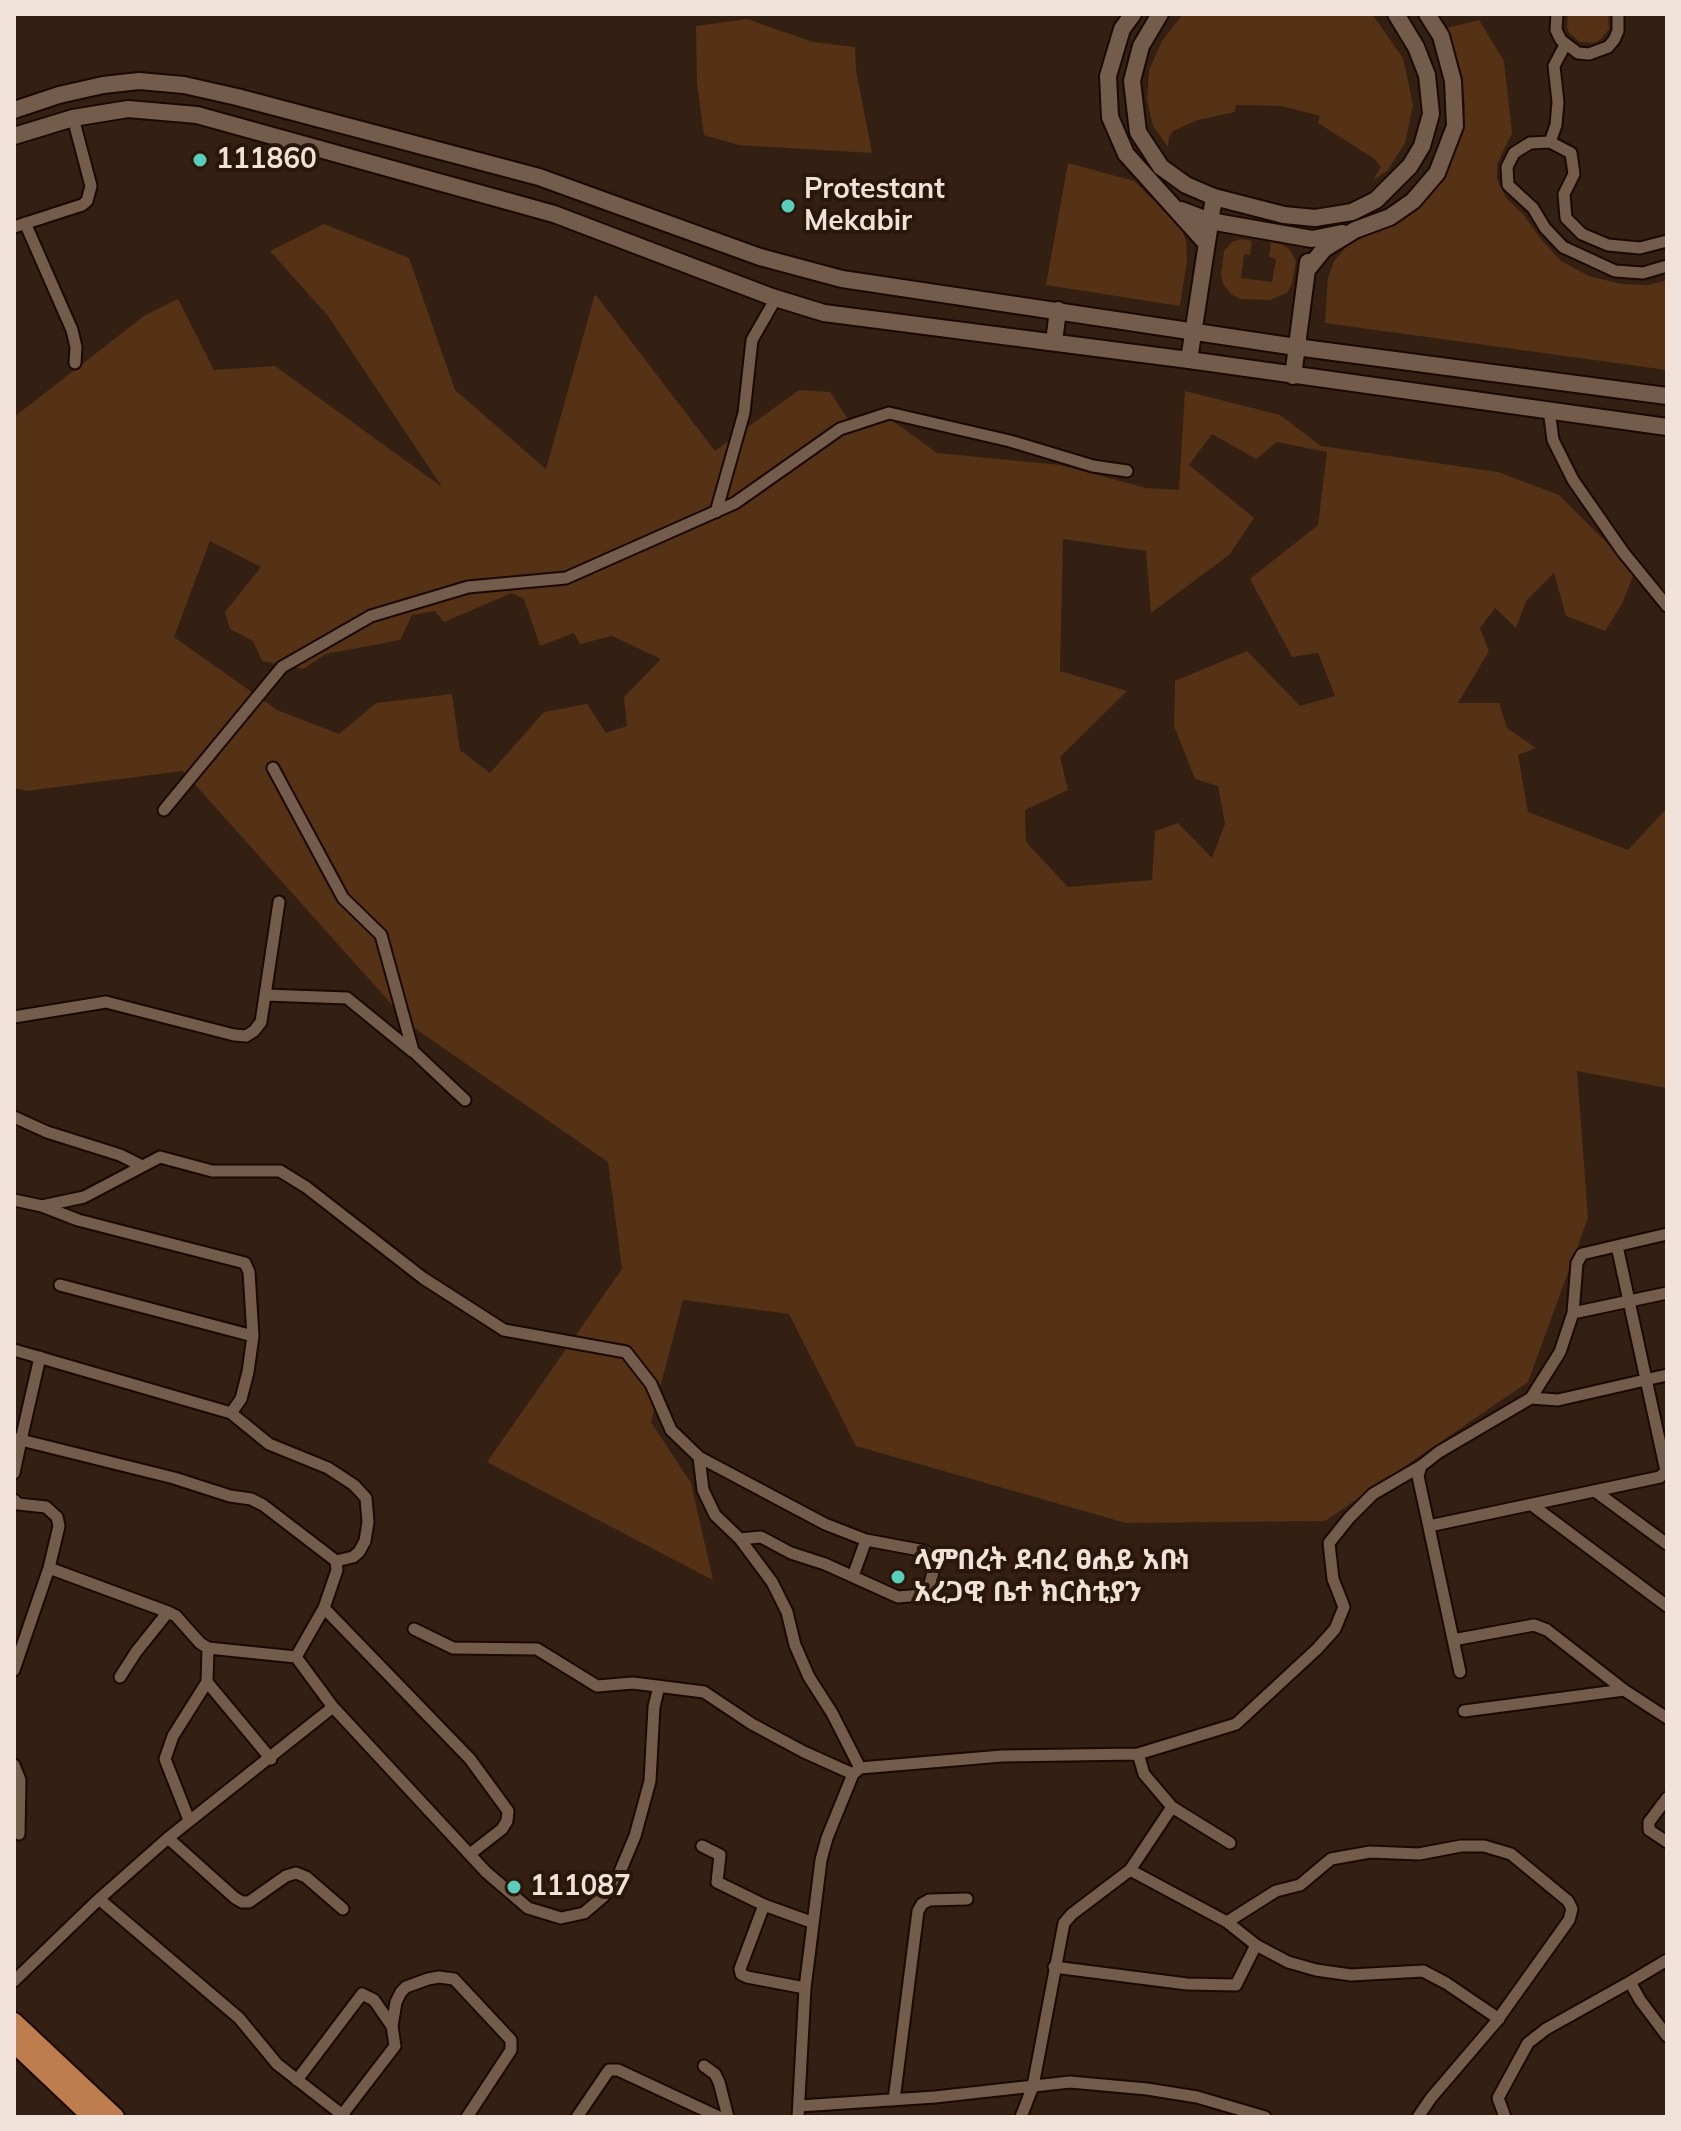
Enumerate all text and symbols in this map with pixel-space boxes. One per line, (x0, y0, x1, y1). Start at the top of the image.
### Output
place label: 111860 (216, 143, 317, 177)
marker: 111860 (191, 151, 209, 169)
place label: Protestant Mekabir (804, 173, 945, 239)
marker: Protestant Mekabir (779, 197, 797, 215)
place label: ላምበረት ደብረ ፀሐይ አቡነ አረጋዊ ቤተ ክርስቲያን (914, 1544, 1190, 1610)
marker: ላምበረት ደብረ ፀሐይ አቡነ አረጋዊ ቤተ ክርስቲያን (889, 1568, 907, 1586)
place label: 111087 (530, 1870, 631, 1904)
marker: 111087 (505, 1878, 523, 1896)

